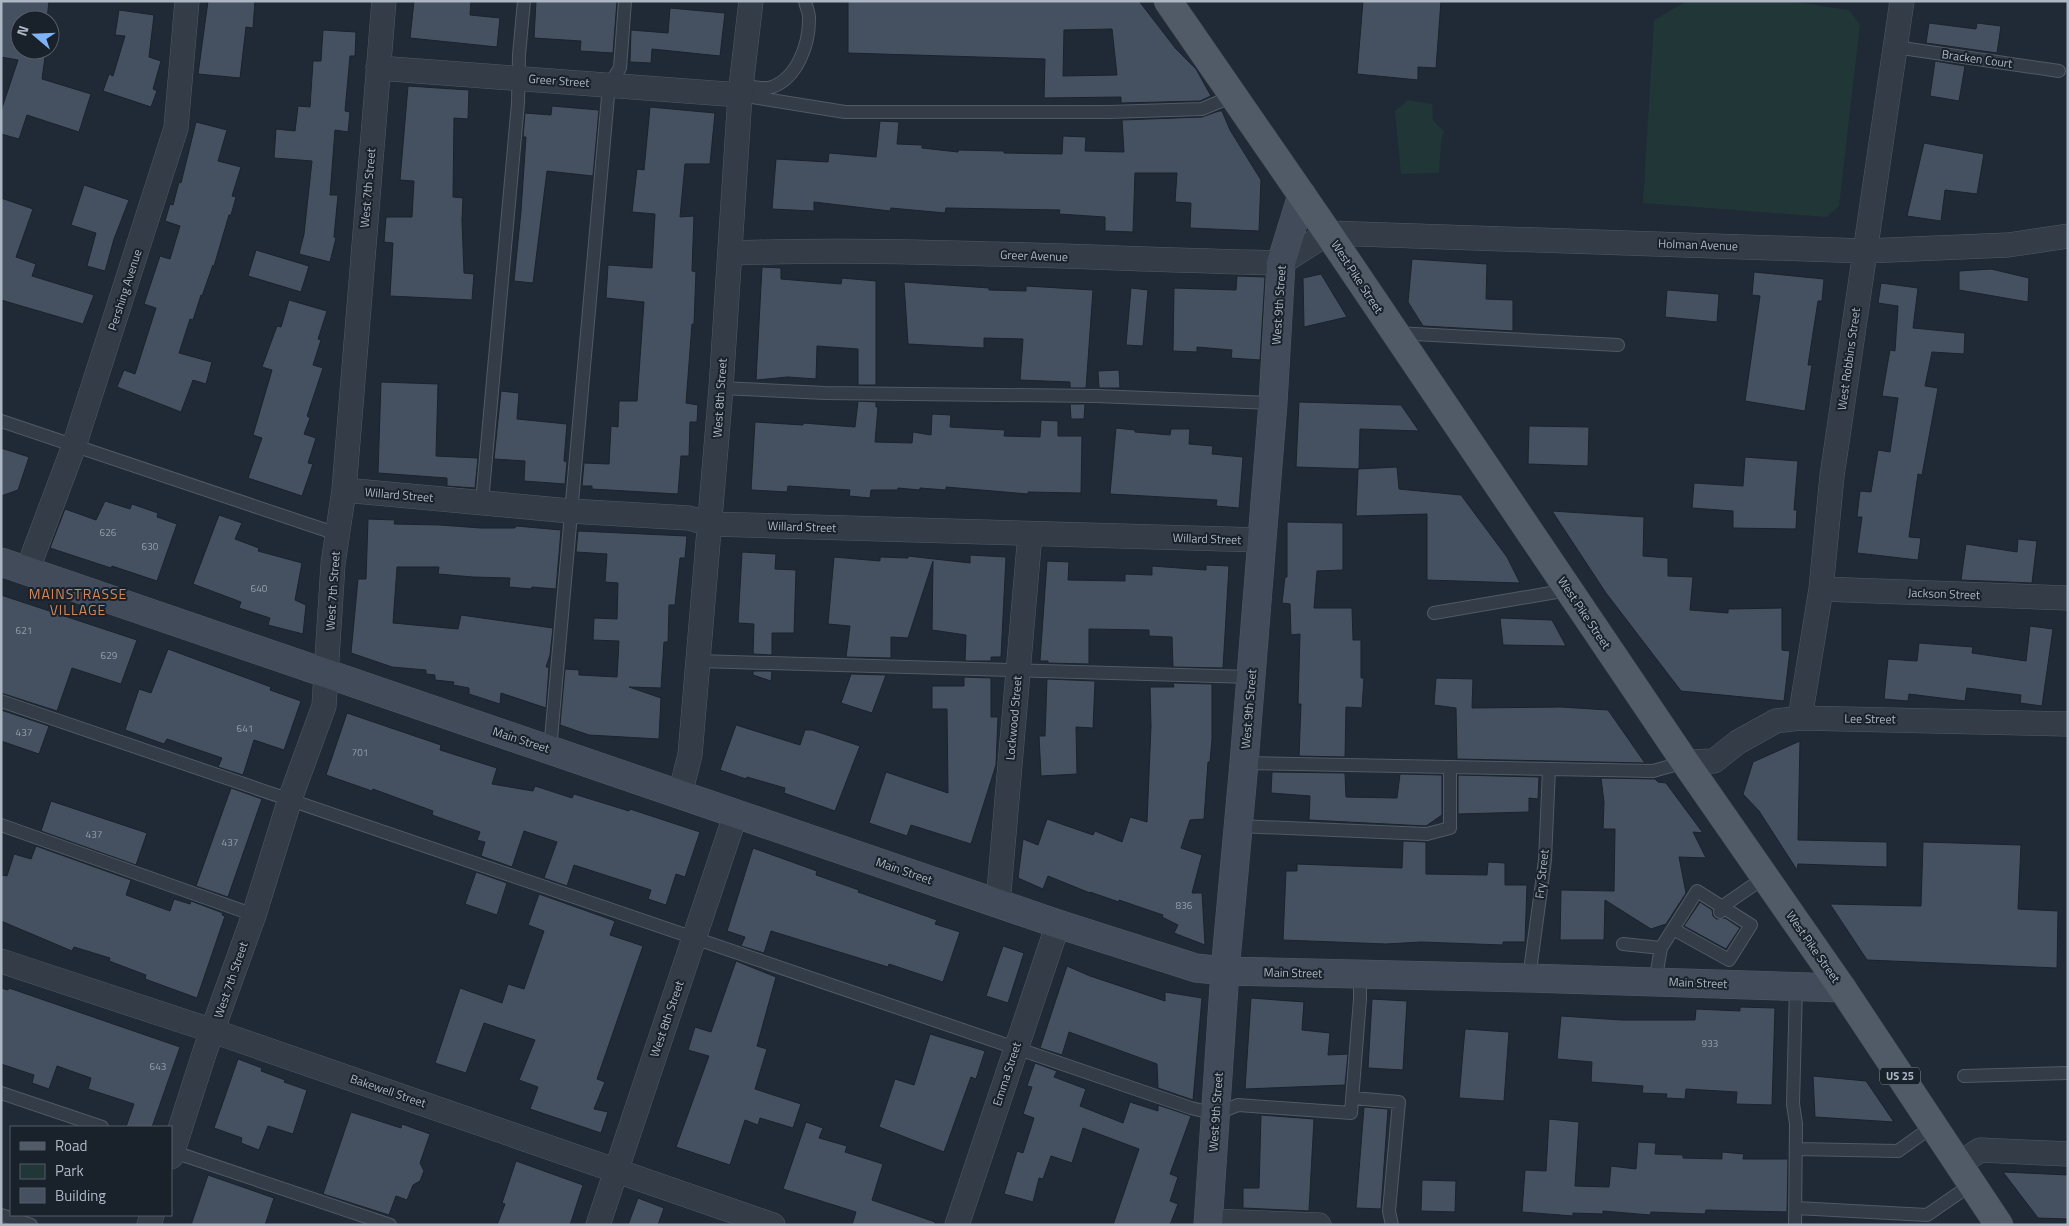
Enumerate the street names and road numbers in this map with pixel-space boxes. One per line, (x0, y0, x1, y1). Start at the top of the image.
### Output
street label: Bracken Court (1941, 44, 2014, 73)
street label: Greer Street (528, 69, 591, 92)
street label: West 7th Street (355, 147, 381, 229)
street label: Holman Avenue (1658, 234, 1738, 255)
street label: West Pike Street (1327, 236, 1389, 318)
street label: Greer Avenue (1000, 245, 1068, 266)
street label: Pershing Avenue (102, 247, 147, 333)
street label: West 9th Street (1266, 264, 1291, 345)
street label: West Robbins Street (1832, 306, 1865, 411)
street label: West 8th Street (707, 357, 732, 438)
street label: Willard Street (364, 482, 435, 507)
street label: Willard Street (767, 516, 837, 537)
street label: Willard Street (1172, 528, 1242, 549)
street label: West 7th Street (320, 550, 345, 631)
street label: West Pike Street (1553, 573, 1616, 653)
street label: Jackson Street (1908, 583, 1981, 604)
street label: West 9th Street (1236, 668, 1262, 750)
street label: Lockwood Street (1000, 674, 1027, 761)
street label: Lee Street (1844, 709, 1897, 728)
street label: Main Street (490, 721, 553, 758)
street label: Fry Street (1529, 848, 1554, 900)
street label: Main Street (873, 852, 936, 889)
street label: West Pike Street (1782, 907, 1846, 987)
street label: West 7th Street (209, 938, 253, 1021)
street label: Main Street (1263, 962, 1323, 983)
street label: Main Street (1668, 972, 1728, 993)
street label: West 8th Street (645, 977, 689, 1060)
street label: Emma Street (987, 1039, 1026, 1108)
road number: US 25 (1880, 1068, 1920, 1084)
street label: Bakewell Street (348, 1069, 429, 1113)
street label: West 9th Street (1203, 1071, 1228, 1152)

